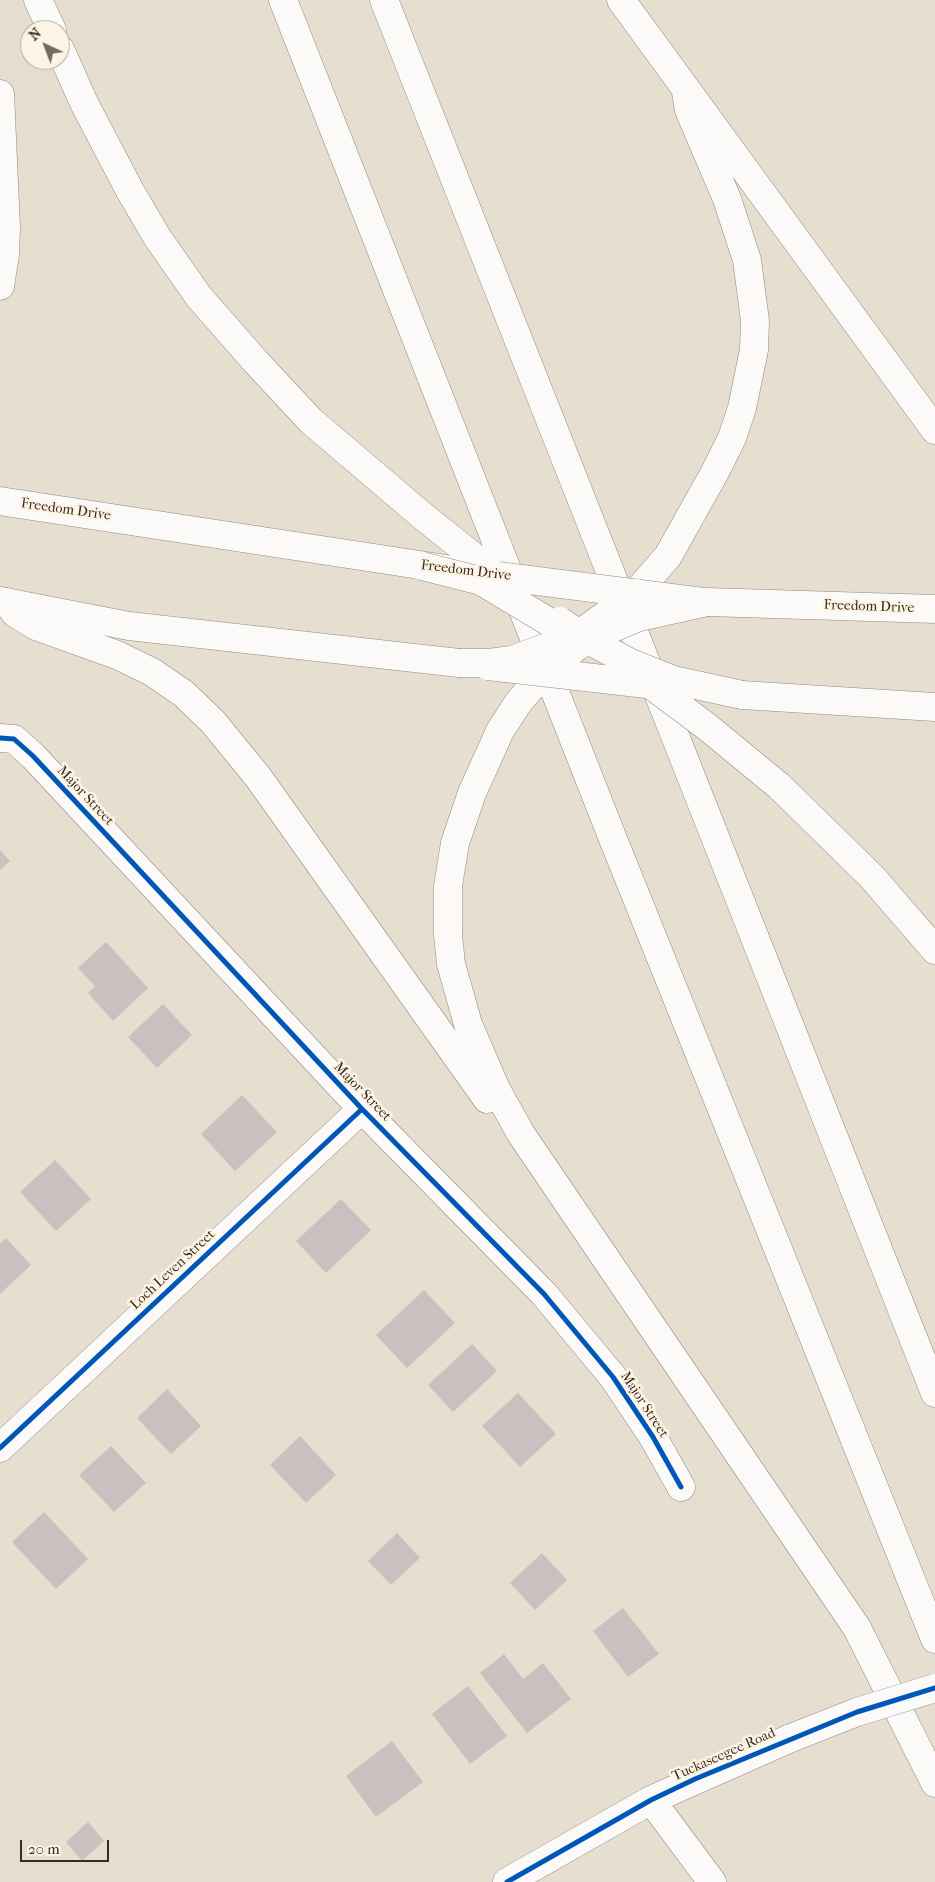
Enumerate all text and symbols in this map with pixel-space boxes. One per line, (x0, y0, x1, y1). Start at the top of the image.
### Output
north arrow (20, 20, 70, 70)
text: N (25, 25, 45, 44)
street label: Freedom Drive (20, 495, 112, 525)
street label: Freedom Drive (420, 557, 512, 585)
street label: Freedom Drive (823, 597, 915, 617)
street label: Major Street (53, 763, 117, 829)
street label: Major Street (330, 1059, 394, 1125)
street label: Loch Leven Street (127, 1226, 219, 1314)
street label: Major Street (616, 1369, 672, 1441)
street label: Tuckaseegee Road (670, 1725, 778, 1785)
scale bar (22, 1830, 111, 1862)
text: 20 m (28, 1840, 60, 1858)

